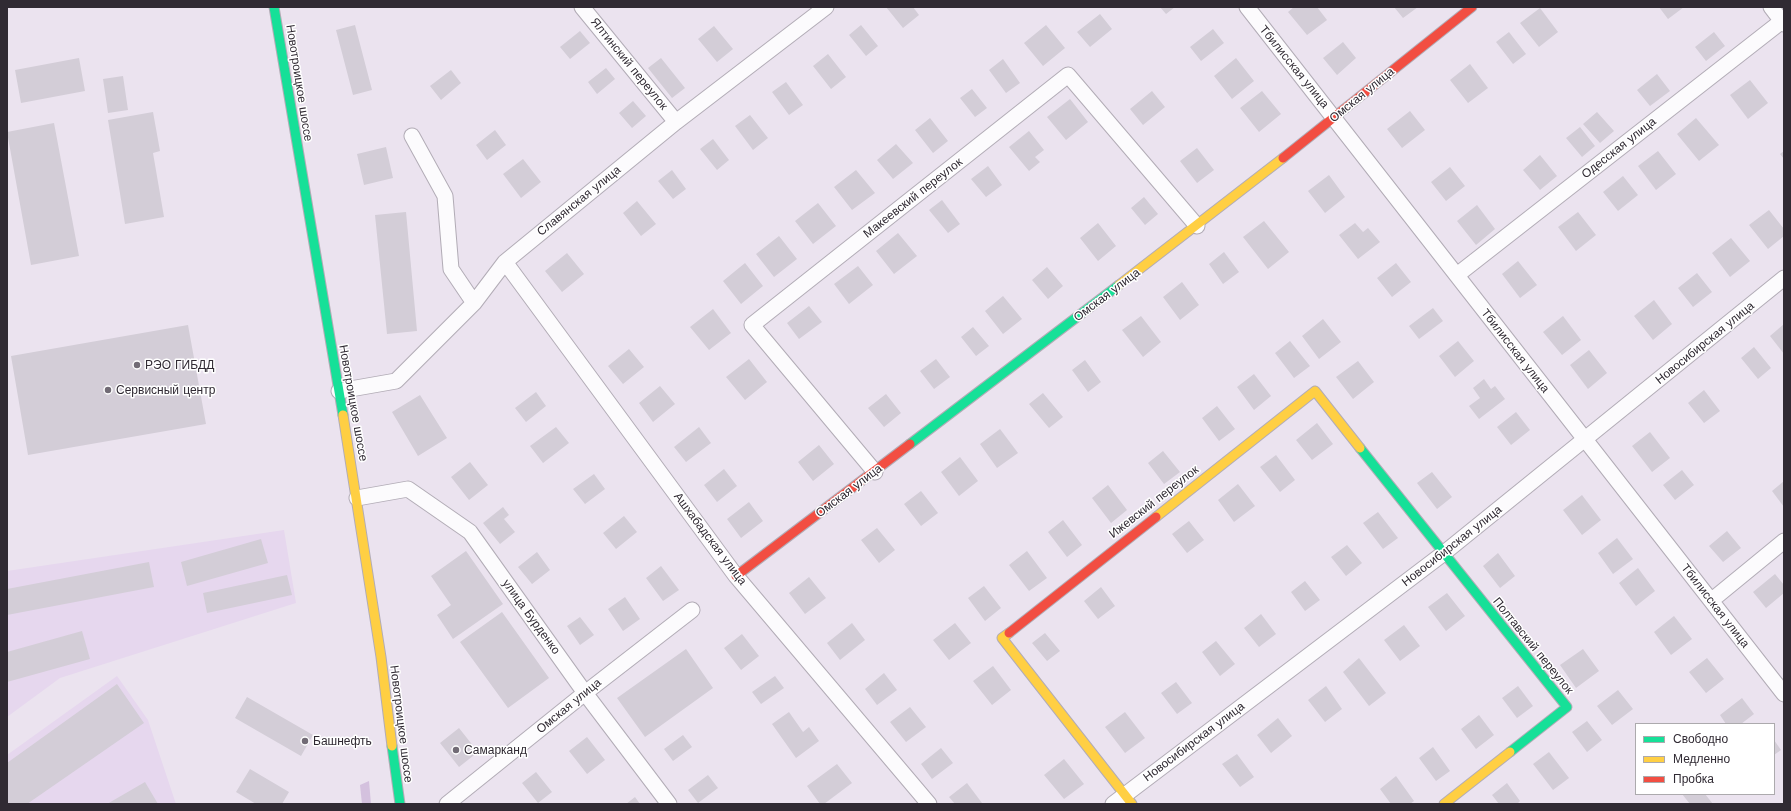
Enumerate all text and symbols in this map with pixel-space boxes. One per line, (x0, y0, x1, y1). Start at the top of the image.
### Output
street label: Ялтинский переулок (587, 15, 671, 113)
street label: Новотроицкое шоссе (283, 23, 315, 143)
street label: Тбилисская улица (1256, 23, 1332, 111)
street label: Омская улица (1327, 64, 1397, 126)
street label: Одесская улица (1579, 114, 1659, 182)
street label: Макеевский переулок (861, 155, 965, 241)
street label: Славянская улица (534, 163, 624, 239)
street label: Омская улица (1071, 265, 1143, 325)
street label: Новосибирская улица (1653, 299, 1757, 387)
street label: Тбилисская улица (1478, 306, 1552, 396)
street label: Новотроицкое шоссе (336, 344, 370, 462)
place label: РЭО ГИБДД (145, 358, 214, 372)
marker: РЭО ГИБДД (132, 360, 142, 370)
place label: Сервисный центр (116, 383, 215, 397)
marker: Сервисный центр (103, 385, 113, 395)
street label: Омская улица (813, 461, 885, 521)
street label: Ижевский переулок (1106, 463, 1202, 541)
street label: Ашхабадская улица (670, 490, 750, 588)
street label: Новосибирская улица (1399, 502, 1505, 590)
street label: Тбилисская улица (1678, 561, 1752, 651)
street label: улица Бурденко (499, 577, 563, 657)
street label: Полтавский переулок (1490, 595, 1576, 697)
street label: Новотроицкое шоссе (387, 664, 415, 784)
street label: Омская улица (534, 675, 604, 737)
street label: Новосибирская улица (1141, 699, 1247, 785)
legend (1635, 723, 1775, 795)
text: Свободно (1673, 732, 1728, 746)
place label: Башнефть (313, 734, 372, 748)
marker: Башнефть (300, 736, 310, 746)
place label: Самарканд (464, 743, 527, 757)
marker: Самарканд (451, 745, 461, 755)
text: Медленно (1673, 752, 1730, 766)
text: Пробка (1673, 772, 1714, 786)

